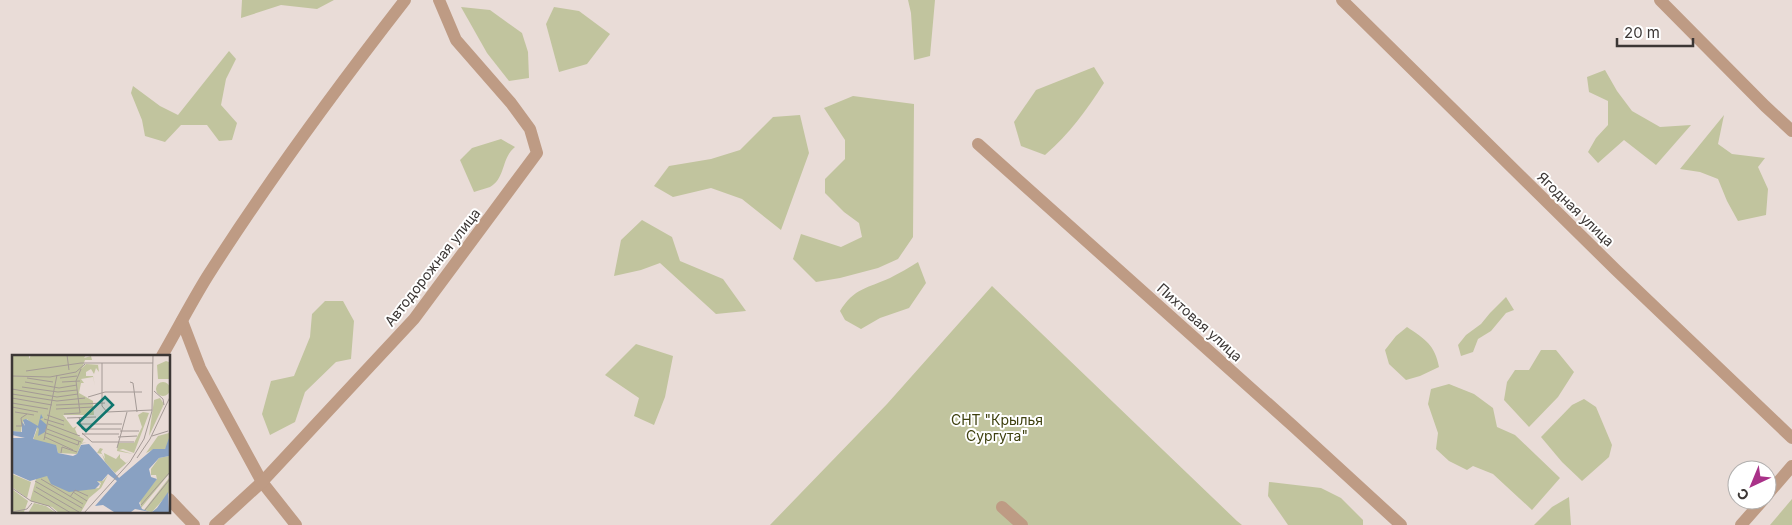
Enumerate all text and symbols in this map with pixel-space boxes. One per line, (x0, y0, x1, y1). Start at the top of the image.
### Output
scale bar (1617, 15, 1693, 47)
text: 20 m (1624, 23, 1660, 42)
street label: Ягодная улица (1534, 168, 1618, 250)
street label: Автодорожная улица (381, 205, 483, 329)
street label: Пихтовая улица (1154, 279, 1246, 365)
inset map (12, 355, 170, 512)
park label: CНТ "Крылья Сургута" (951, 411, 1043, 444)
north arrow (1727, 460, 1777, 510)
text: С (1733, 485, 1752, 504)

